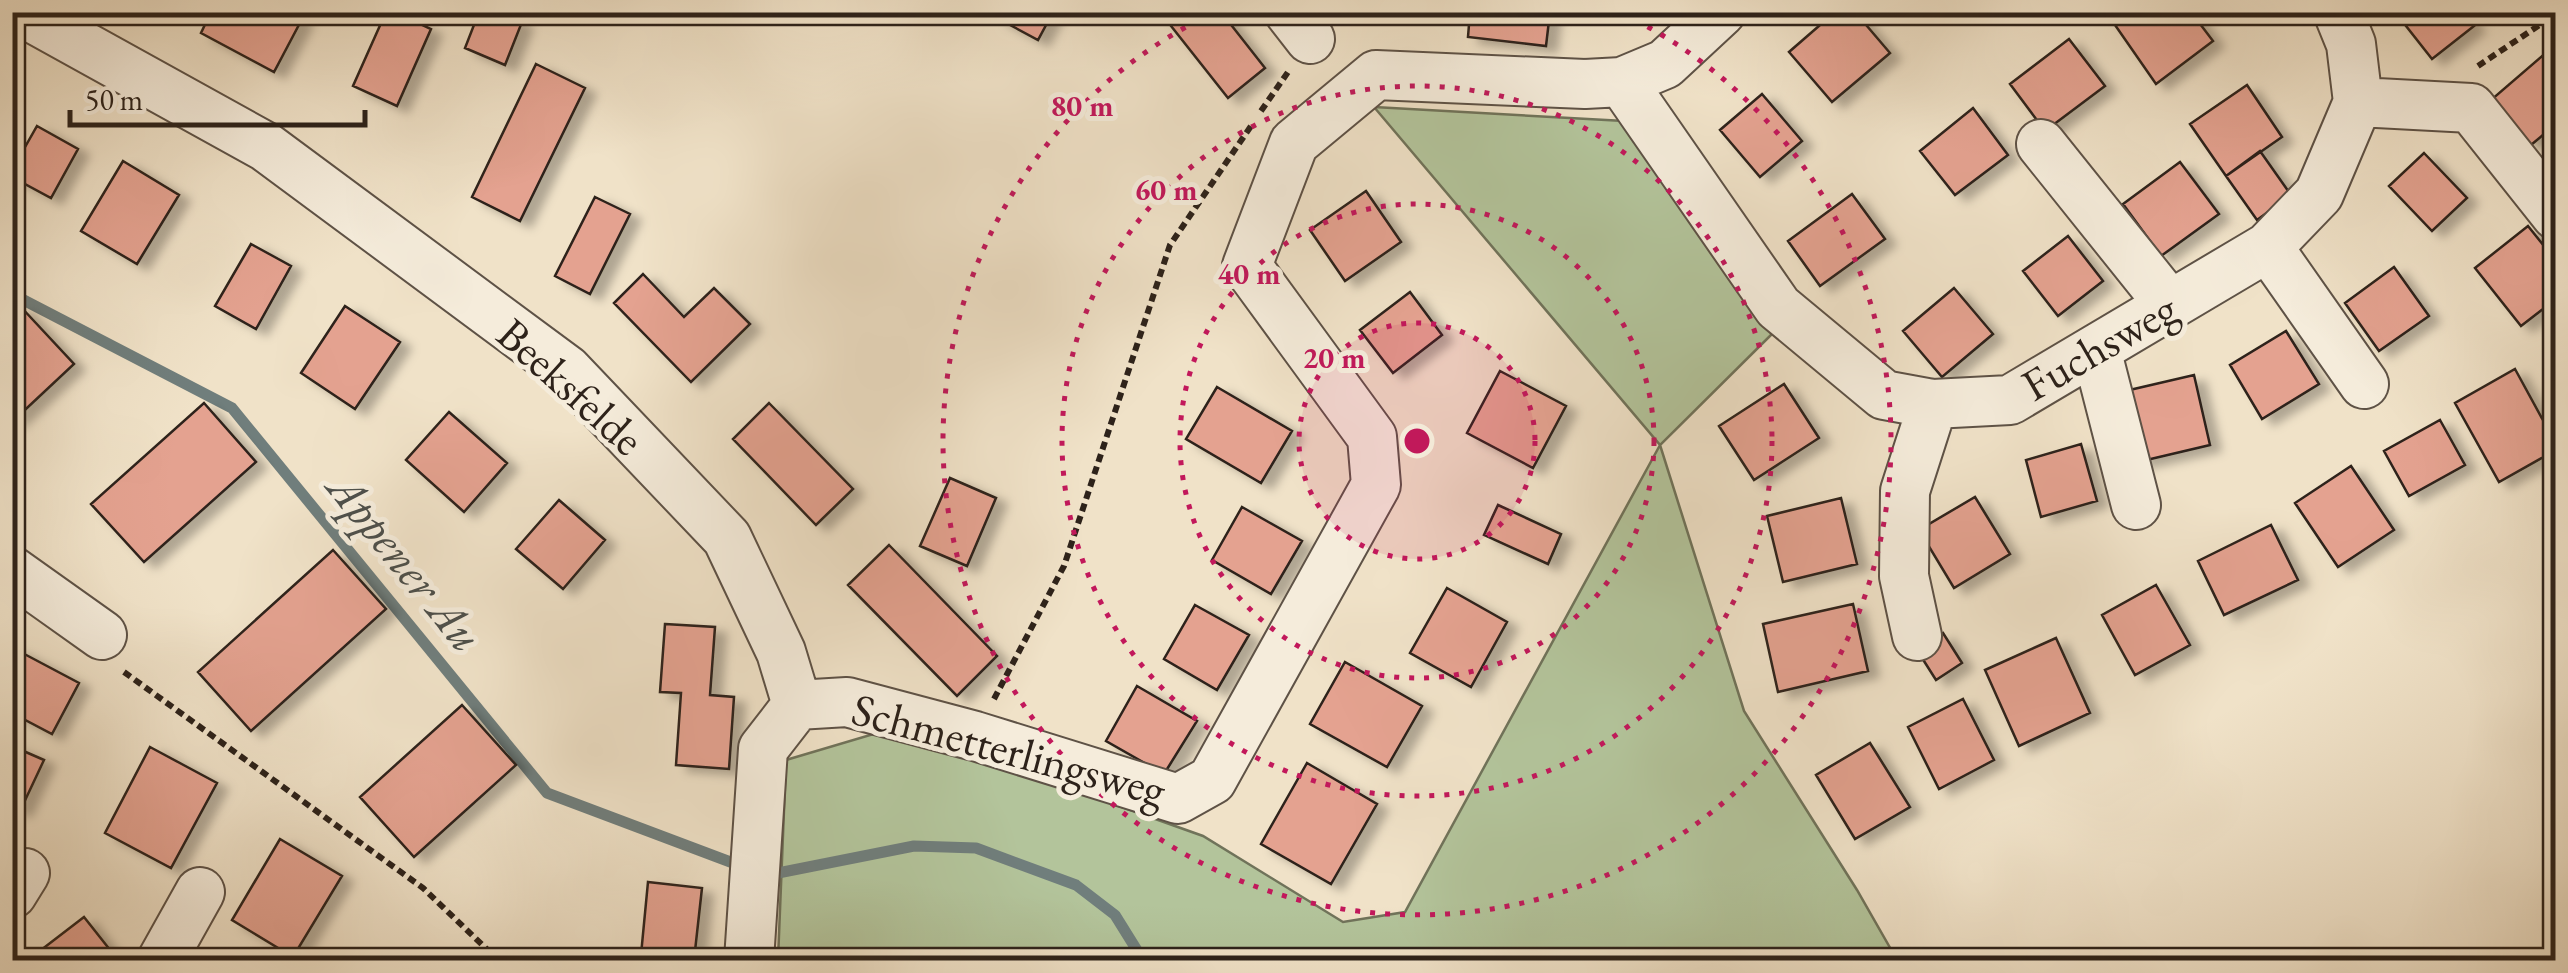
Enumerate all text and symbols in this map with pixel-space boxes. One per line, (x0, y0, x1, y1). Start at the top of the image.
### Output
scale bar (70, 65, 365, 127)
text: 50 m (85, 80, 143, 119)
text: 80 m (1050, 86, 1114, 125)
text: 60 m (1134, 170, 1198, 209)
text: 40 m (1217, 254, 1281, 293)
street label: Fuchsweg (2011, 278, 2187, 414)
street label: Beeksfelde (485, 305, 657, 467)
text: 20 m (1302, 338, 1366, 377)
centre of rings (1399, 423, 1435, 459)
water label: Appener Au (312, 456, 498, 664)
street label: Schmetterlingsweg (846, 679, 1173, 819)

